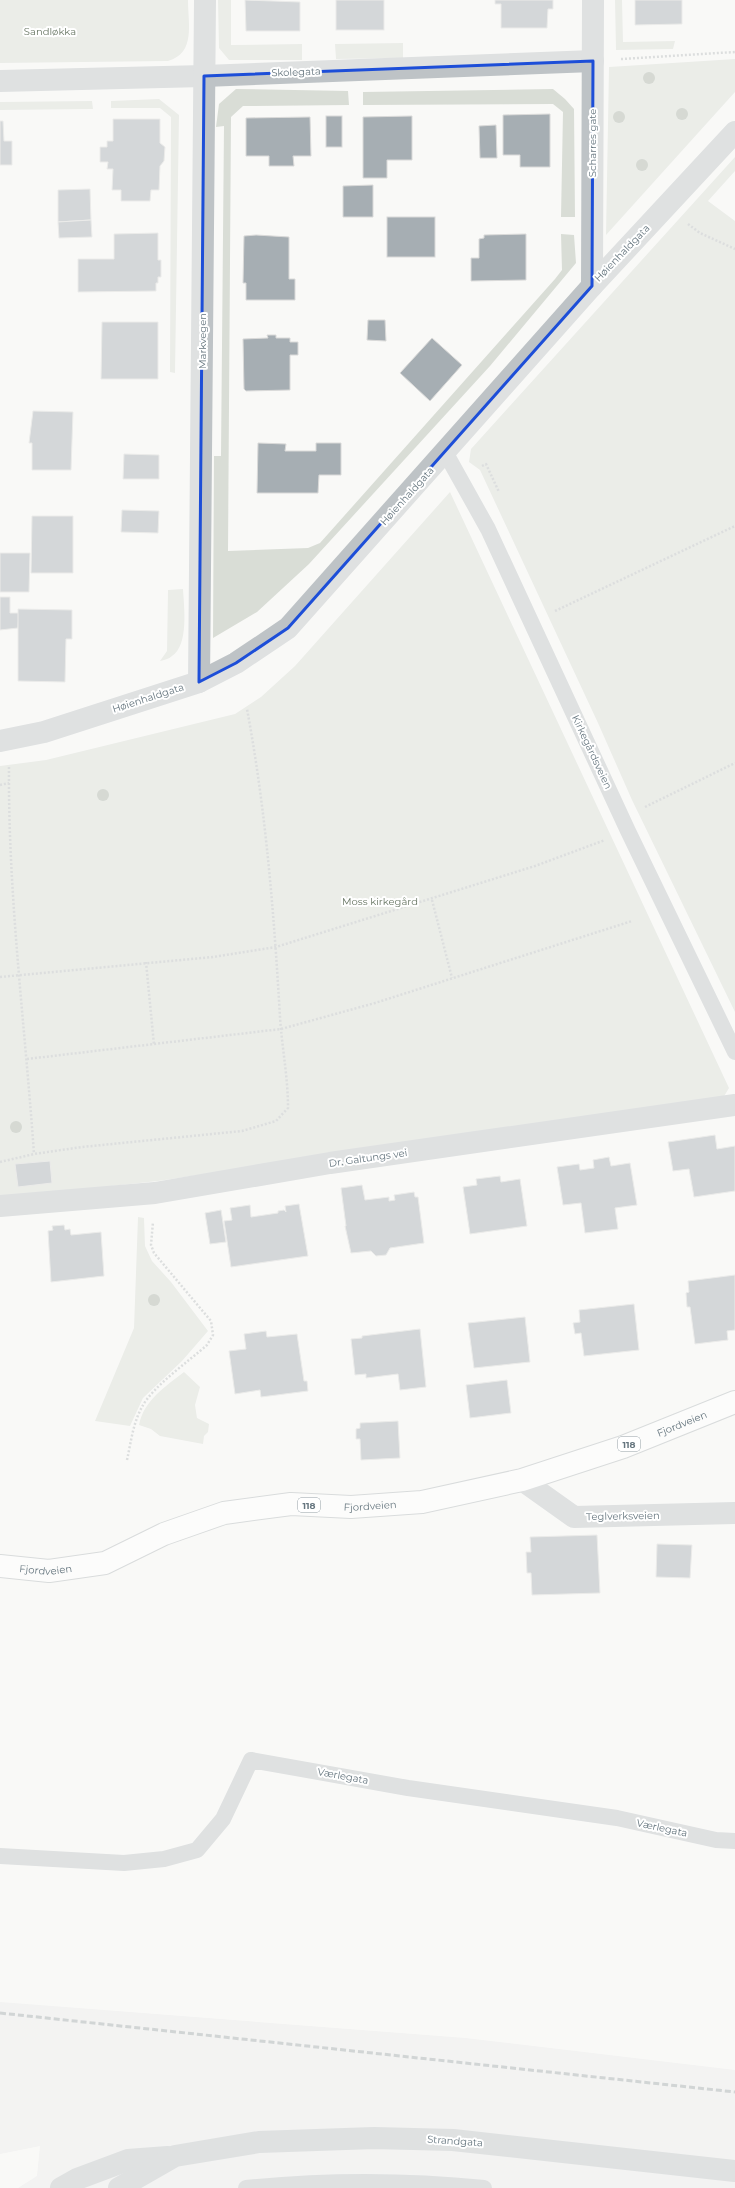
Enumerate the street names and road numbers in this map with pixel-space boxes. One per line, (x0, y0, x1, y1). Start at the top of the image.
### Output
street label: Skolegata (271, 65, 321, 79)
street label: Scharres gate (586, 109, 599, 177)
street label: Høienhaldgata (591, 222, 653, 284)
street label: Markvegen (196, 313, 209, 369)
street label: Høienhaldgata (377, 464, 437, 528)
street label: Høienhaldgata (111, 680, 185, 716)
street label: Kirkegårdsveien (569, 713, 615, 791)
street label: Dr. Galtungs vei (328, 1146, 408, 1170)
street label: Fjordveien (655, 1408, 709, 1439)
road number: 118 (618, 1437, 640, 1451)
street label: Fjordveien (344, 1497, 397, 1514)
road number: 118 (298, 1498, 320, 1512)
street label: Teglverksveien (586, 1509, 660, 1523)
street label: Fjordveien (19, 1561, 73, 1578)
street label: Værlegata (317, 1765, 369, 1787)
street label: Værlegata (635, 1816, 689, 1840)
street label: Strandgata (427, 2133, 483, 2149)

